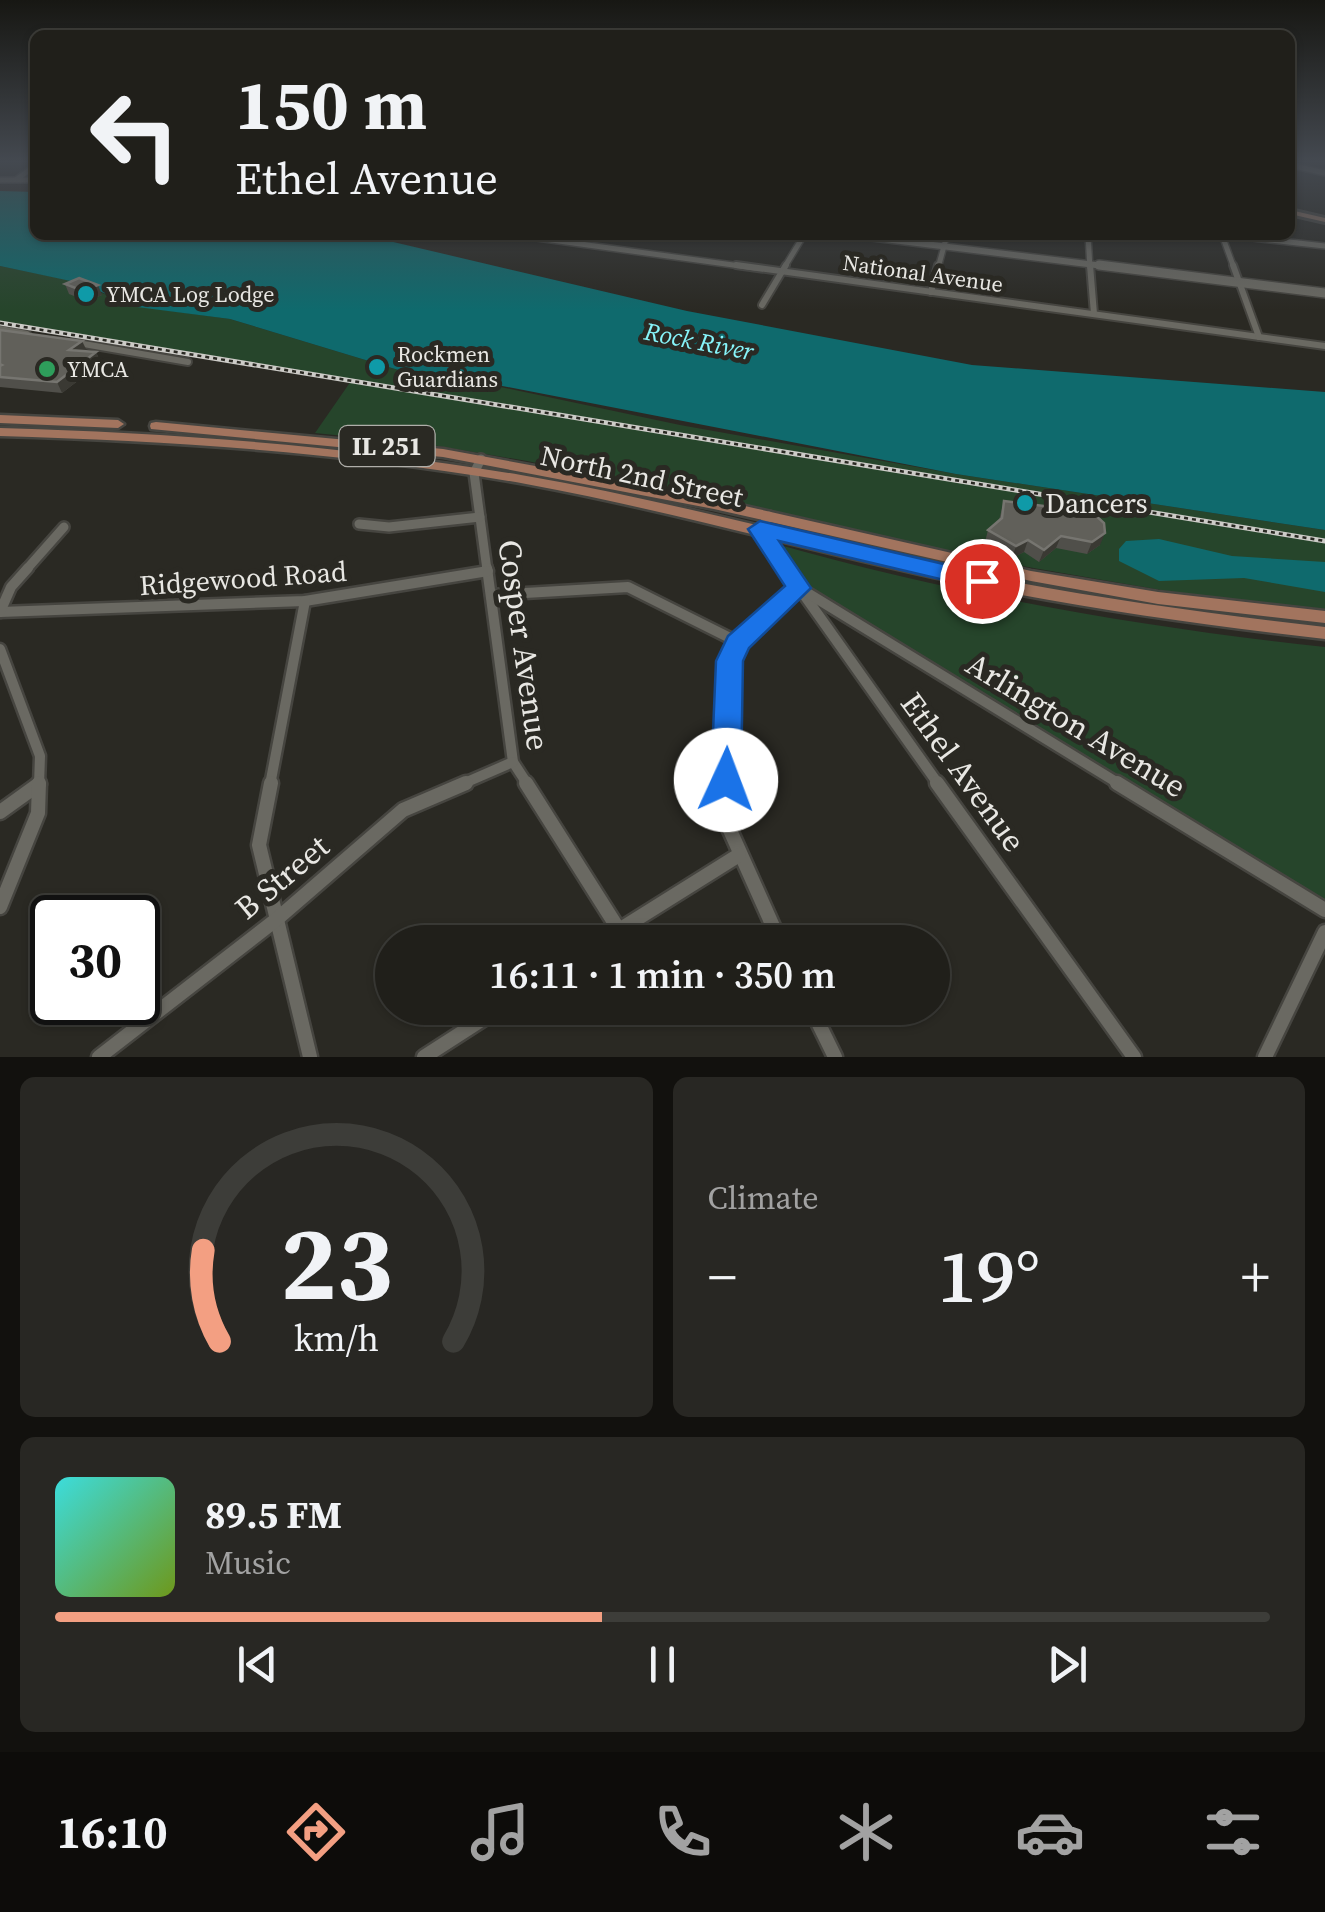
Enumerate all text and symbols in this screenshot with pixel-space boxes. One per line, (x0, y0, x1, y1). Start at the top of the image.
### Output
text: 150 m (235, 56, 427, 152)
icon: left (70, 70, 200, 200)
text: Ethel Avenue (235, 147, 498, 209)
street label: National Avenue (841, 247, 1005, 299)
place label: YMCA Log Lodge (106, 279, 274, 309)
marker: YMCA Log Lodge (75, 283, 97, 305)
water label: Rock River (640, 314, 758, 368)
place label: Rockmen Guardians (397, 339, 498, 394)
place label: YMCA (67, 354, 129, 384)
marker: Rockmen Guardians (366, 356, 388, 378)
marker: YMCA (36, 358, 58, 380)
road number: IL 251 (340, 426, 434, 466)
street label: North 2nd Street (537, 436, 748, 516)
place label: Dancers (1045, 484, 1148, 522)
marker: Dancers (1014, 492, 1036, 514)
street label: Cosper Avenue (487, 537, 561, 753)
pin (940, 539, 1025, 624)
street label: Ridgewood Road (138, 552, 348, 604)
icon: arrive (955, 554, 1010, 609)
street label: Arlington Avenue (958, 642, 1194, 808)
street label: Ethel Avenue (890, 683, 1036, 861)
position arrow (674, 728, 778, 832)
street label: B Street (226, 824, 339, 929)
speed limit sign: 30 (30, 895, 160, 1025)
text: 16:11 · 1 min · 350 m (489, 949, 836, 1001)
text: Climate (708, 1176, 819, 1220)
text: 23 (280, 1191, 393, 1334)
text: 19° (937, 1224, 1040, 1327)
text: − (708, 1239, 737, 1314)
text: + (1241, 1239, 1270, 1314)
text: km/h (294, 1314, 379, 1363)
text: 89.5 FM (205, 1489, 342, 1541)
text: Music (205, 1541, 291, 1585)
icon: previous (230, 1637, 285, 1692)
icon: pause (635, 1637, 690, 1692)
icon: next (1040, 1637, 1095, 1692)
icon: directions (281, 1797, 351, 1867)
icon: music (465, 1797, 535, 1867)
icon: phone (648, 1797, 718, 1867)
icon: climate (831, 1797, 901, 1867)
icon: car (1015, 1797, 1085, 1867)
icon: filters (1198, 1797, 1268, 1867)
text: 16:10 (57, 1801, 168, 1863)

